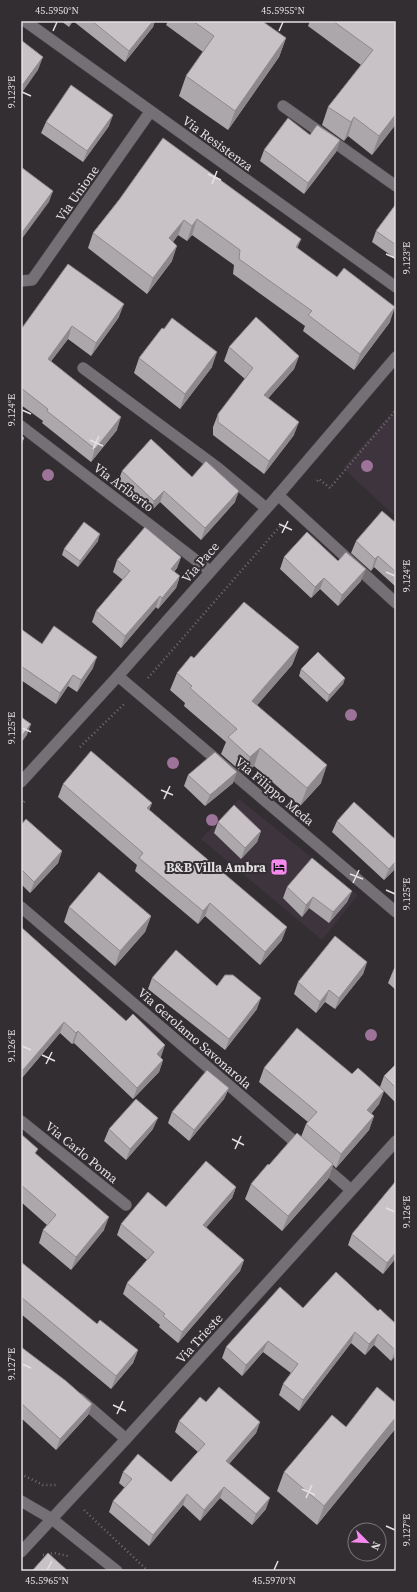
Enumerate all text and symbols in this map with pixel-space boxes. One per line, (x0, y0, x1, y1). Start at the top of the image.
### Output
text: 45.5950°N (35, 4, 79, 17)
text: 45.5955°N (261, 4, 305, 17)
text: 9.123°E (5, 76, 18, 108)
street label: Via Resistenza (179, 112, 257, 175)
street label: Via Unione (52, 162, 103, 225)
text: 9.123°E (400, 242, 413, 274)
text: 9.124°E (5, 394, 18, 426)
street label: Via Ariberto (90, 459, 157, 516)
street label: Via Pace (178, 538, 223, 586)
text: 9.124°E (400, 560, 413, 592)
text: 9.125°E (5, 712, 18, 744)
street label: Via Filippo Meda (232, 753, 318, 830)
hotel icon: B&B Villa Ambra (269, 857, 289, 877)
place label: B&B Villa Ambra (166, 859, 266, 876)
text: 9.125°E (400, 878, 413, 910)
street label: Via Gerolamo Savonarola (134, 984, 255, 1093)
text: 9.126°E (5, 1030, 18, 1062)
street label: Via Carlo Poma (42, 1118, 122, 1187)
text: 9.126°E (400, 1196, 413, 1228)
street label: Via Trieste (172, 1309, 227, 1367)
text: 9.127°E (5, 1348, 18, 1380)
text: 9.127°E (400, 1514, 413, 1546)
north arrow (347, 1522, 387, 1562)
text: N (367, 1539, 384, 1553)
text: 45.5965°N (25, 1574, 69, 1587)
text: 45.5970°N (252, 1574, 296, 1587)

